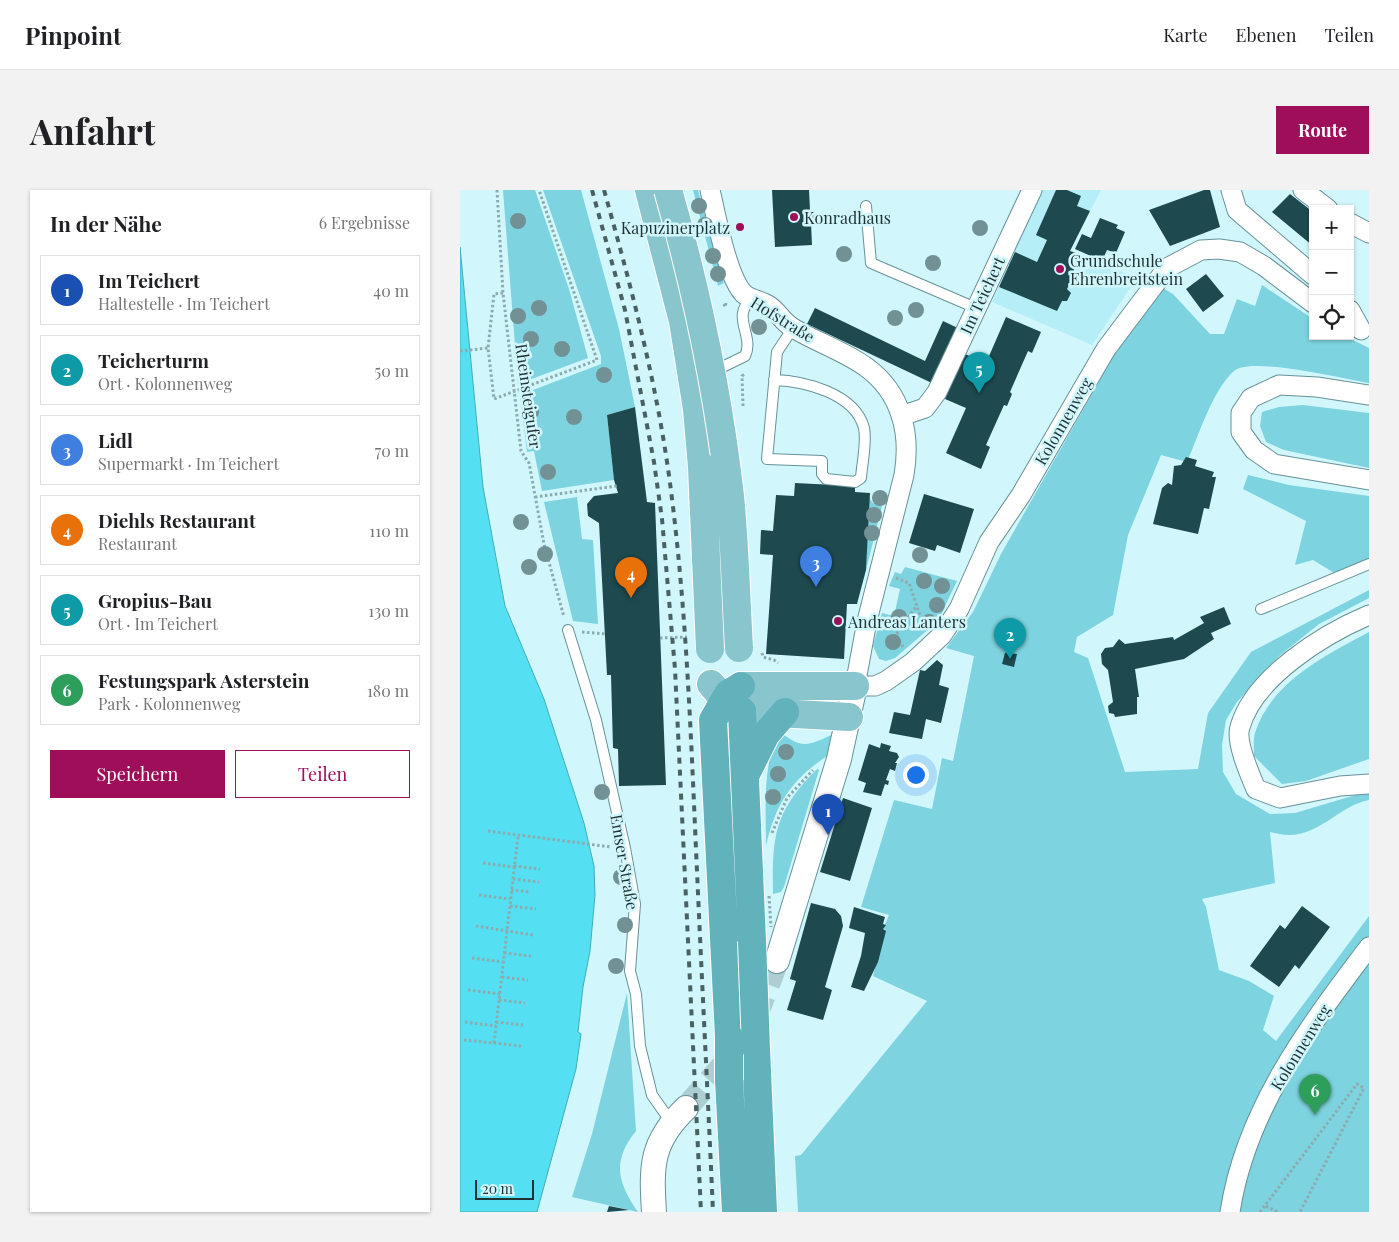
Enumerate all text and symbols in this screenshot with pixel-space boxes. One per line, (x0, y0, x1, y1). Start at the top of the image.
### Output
text: Pinpoint (25, 19, 121, 51)
text: Karte (1163, 23, 1208, 47)
text: Ebenen (1236, 23, 1296, 47)
text: Teilen (1324, 23, 1374, 47)
button: Route (1276, 106, 1369, 154)
text: Anfahrt (30, 107, 155, 154)
map controls (1309, 205, 1354, 340)
button: + (1309, 205, 1354, 250)
place label: Konradhaus (804, 207, 891, 228)
text: In der Nähe (50, 209, 162, 237)
marker: Konradhaus (788, 211, 800, 223)
text: 6 Ergebnisse (319, 212, 410, 233)
place label: Kapuzinerplatz (621, 217, 730, 238)
marker: Kapuzinerplatz (734, 221, 746, 233)
place label: Grundschule Ehrenbreitstein (1070, 250, 1183, 289)
button: − (1309, 250, 1354, 295)
street label: Im Teichert (955, 253, 1009, 337)
marker: Grundschule Ehrenbreitstein (1054, 263, 1066, 275)
text: Im Teichert (98, 267, 200, 293)
text: 1 (64, 280, 70, 301)
text: 40 m (373, 280, 409, 301)
street label: Hofstraße (747, 291, 819, 347)
text: Haltestelle · Im Teichert (98, 293, 270, 314)
button: locate (1309, 295, 1354, 340)
street label: Rheinsteigufer (511, 342, 547, 450)
text: Teicherturm (98, 347, 209, 373)
pin: 5 (963, 352, 995, 393)
text: 2 (63, 360, 71, 381)
text: 50 m (375, 360, 409, 381)
text: Ort · Kolonnenweg (98, 373, 232, 394)
street label: Kolonnenweg (1030, 373, 1097, 469)
text: Lidl (98, 427, 133, 453)
text: 3 (63, 440, 71, 461)
text: 70 m (375, 440, 409, 461)
text: Supermarkt · Im Teichert (98, 453, 279, 474)
text: Diehls Restaurant (98, 507, 256, 533)
text: 4 (63, 520, 71, 541)
text: 110 m (369, 520, 409, 541)
text: Restaurant (98, 533, 177, 554)
pin: 3 (800, 546, 832, 587)
pin: 4 (615, 557, 647, 598)
text: Gropius-Bau (98, 587, 212, 613)
text: 5 (63, 600, 71, 621)
text: 130 m (368, 600, 409, 621)
place label: Andreas Lanters (847, 611, 966, 632)
text: Ort · Im Teichert (98, 613, 218, 634)
marker: Andreas Lanters (832, 615, 844, 627)
pin: 2 (994, 618, 1026, 659)
text: Festungspark Asterstein (98, 667, 309, 693)
text: 6 (63, 680, 71, 701)
text: 180 m (367, 680, 409, 701)
text: Park · Kolonnenweg (98, 693, 240, 714)
button: Speichern (50, 750, 225, 798)
button: Teilen (235, 750, 410, 798)
your location (903, 762, 929, 788)
pin: 1 (812, 794, 844, 835)
street label: Emser Straße (606, 813, 644, 911)
street label: Kolonnenweg (1265, 1000, 1335, 1094)
pin: 6 (1299, 1074, 1331, 1115)
scale bar (475, 1177, 534, 1200)
text: 20 m (482, 1179, 513, 1198)

